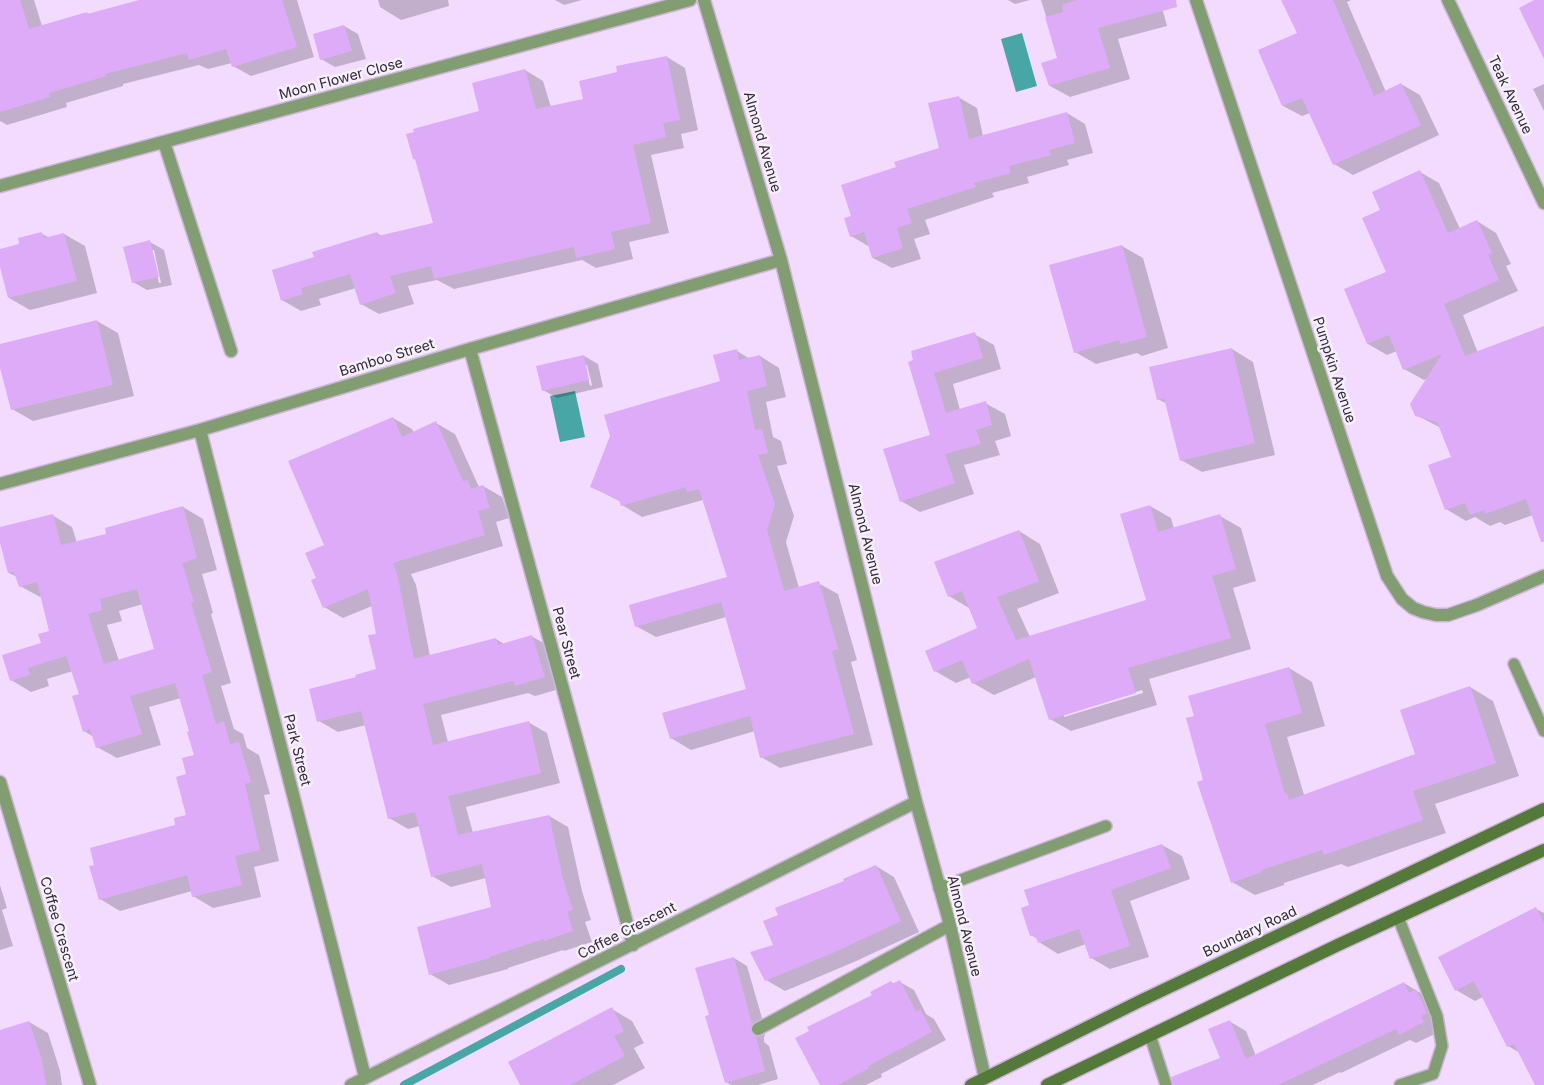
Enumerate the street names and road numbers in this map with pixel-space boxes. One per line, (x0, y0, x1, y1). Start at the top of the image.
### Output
street label: Teak Avenue (1484, 53, 1536, 137)
street label: Moon Flower Close (277, 54, 405, 104)
street label: Almond Avenue (740, 90, 784, 194)
street label: Pumpkin Avenue (1309, 315, 1359, 425)
street label: Bamboo Street (338, 336, 436, 380)
street label: Almond Avenue (844, 482, 886, 586)
street label: Pear Street (548, 605, 584, 681)
street label: Park Street (280, 712, 314, 788)
street label: Almond Avenue (943, 874, 985, 978)
street label: Coffee Crescent (36, 875, 82, 983)
street label: Coffee Crescent (575, 899, 679, 963)
street label: Boundary Road (1200, 903, 1300, 961)

